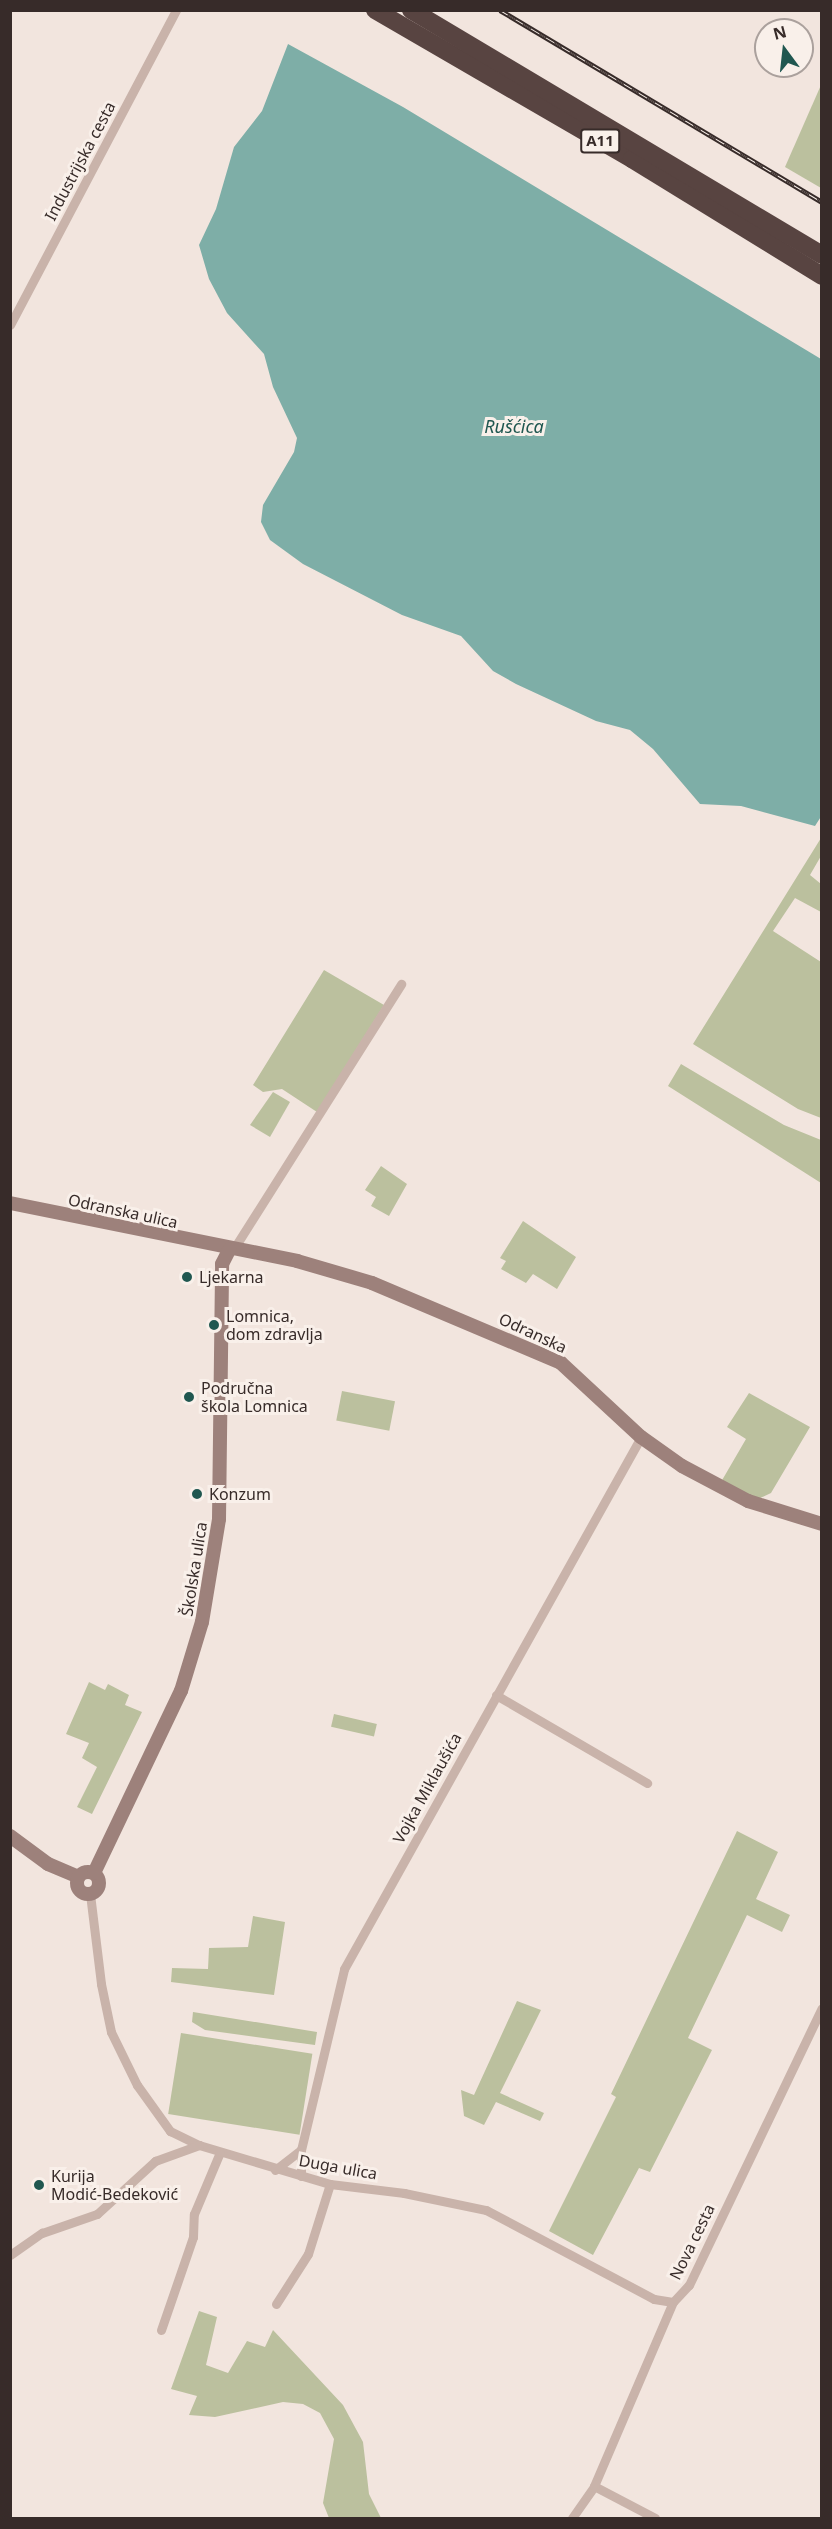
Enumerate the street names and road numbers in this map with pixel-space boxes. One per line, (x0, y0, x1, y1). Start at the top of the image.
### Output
street label: Industrijska cesta (41, 98, 119, 224)
road number: A11 (579, 129, 621, 153)
street label: Odranska ulica (66, 1190, 180, 1232)
street label: Odranska (496, 1309, 570, 1357)
street label: Školska ulica (177, 1520, 211, 1618)
street label: Vojka Miklaušića (389, 1729, 465, 1847)
street label: Duga ulica (297, 2151, 379, 2183)
street label: Nova cesta (665, 2201, 719, 2283)

